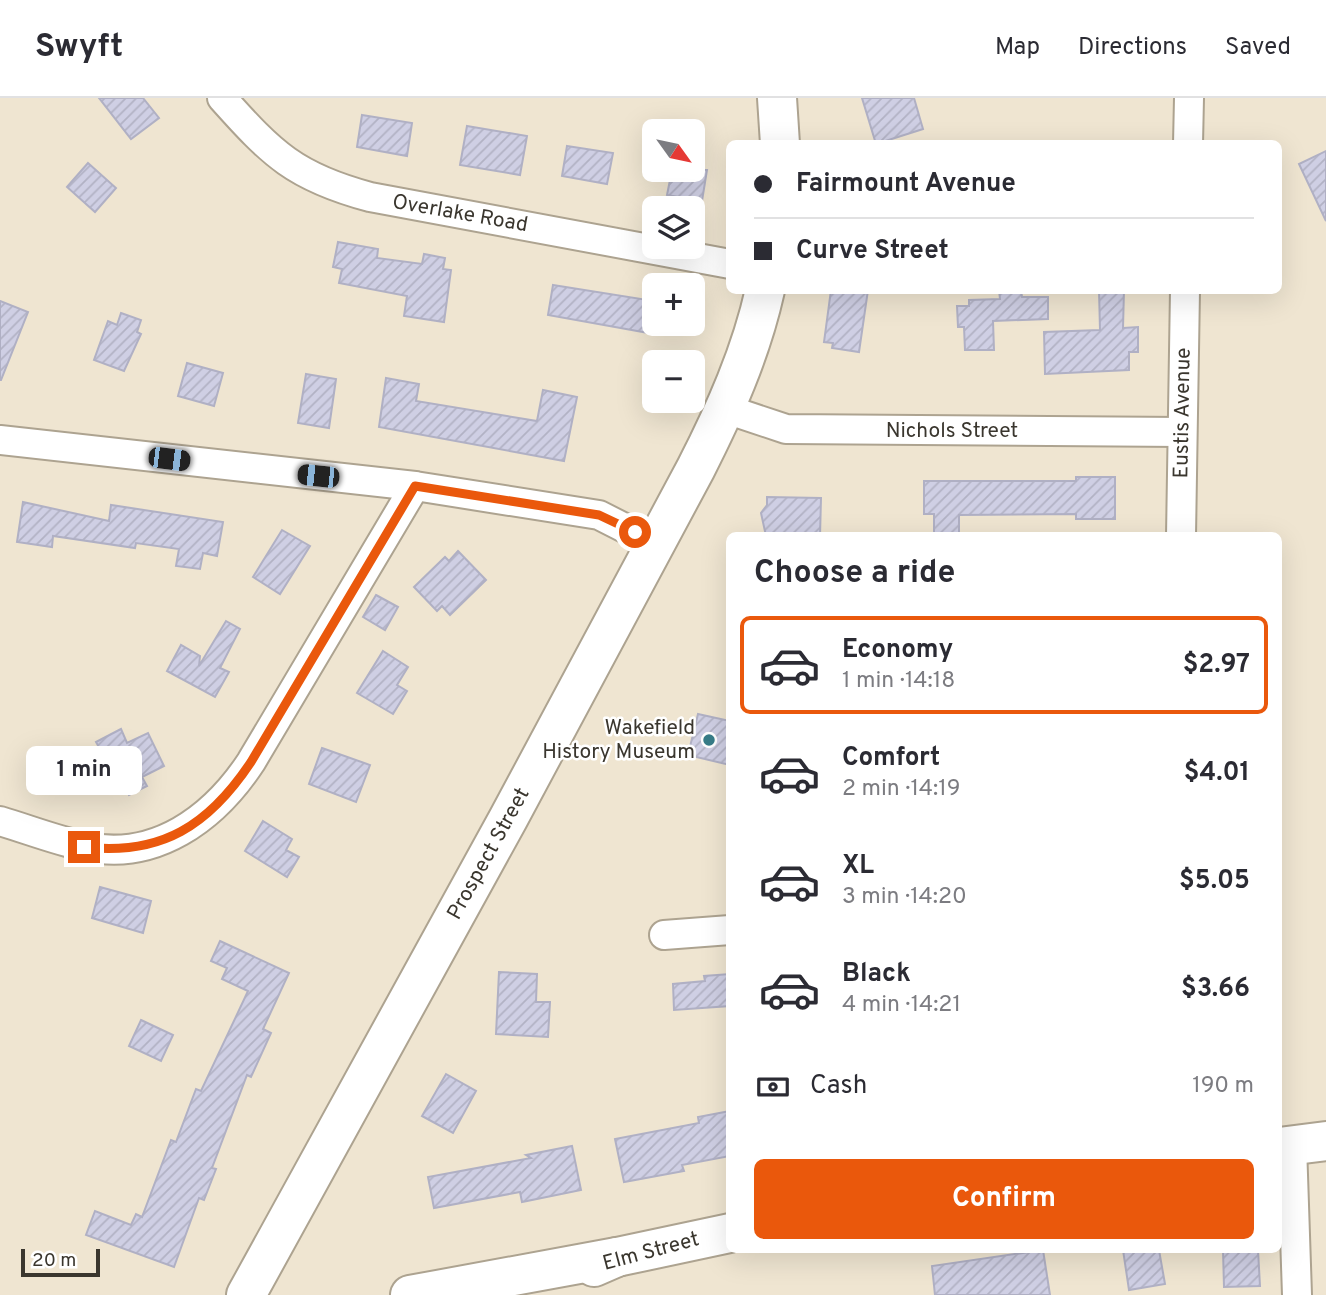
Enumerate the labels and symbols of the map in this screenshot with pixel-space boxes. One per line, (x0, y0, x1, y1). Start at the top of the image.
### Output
north arrow (642, 119, 705, 182)
street label: Overlake Road (390, 189, 530, 239)
street label: Eustis Avenue (1168, 347, 1198, 479)
street label: Nichols Street (886, 418, 1018, 445)
car (147, 446, 192, 472)
car (297, 463, 340, 489)
route start (619, 516, 651, 548)
place label: Wakefield History Museum (542, 715, 695, 766)
marker: Wakefield History Museum (701, 732, 717, 748)
callout: 1 min (26, 746, 142, 794)
street label: Prospect Street (442, 783, 536, 925)
route end (68, 831, 100, 863)
street label: Elm Street (600, 1226, 702, 1278)
scale bar (21, 1246, 100, 1278)

